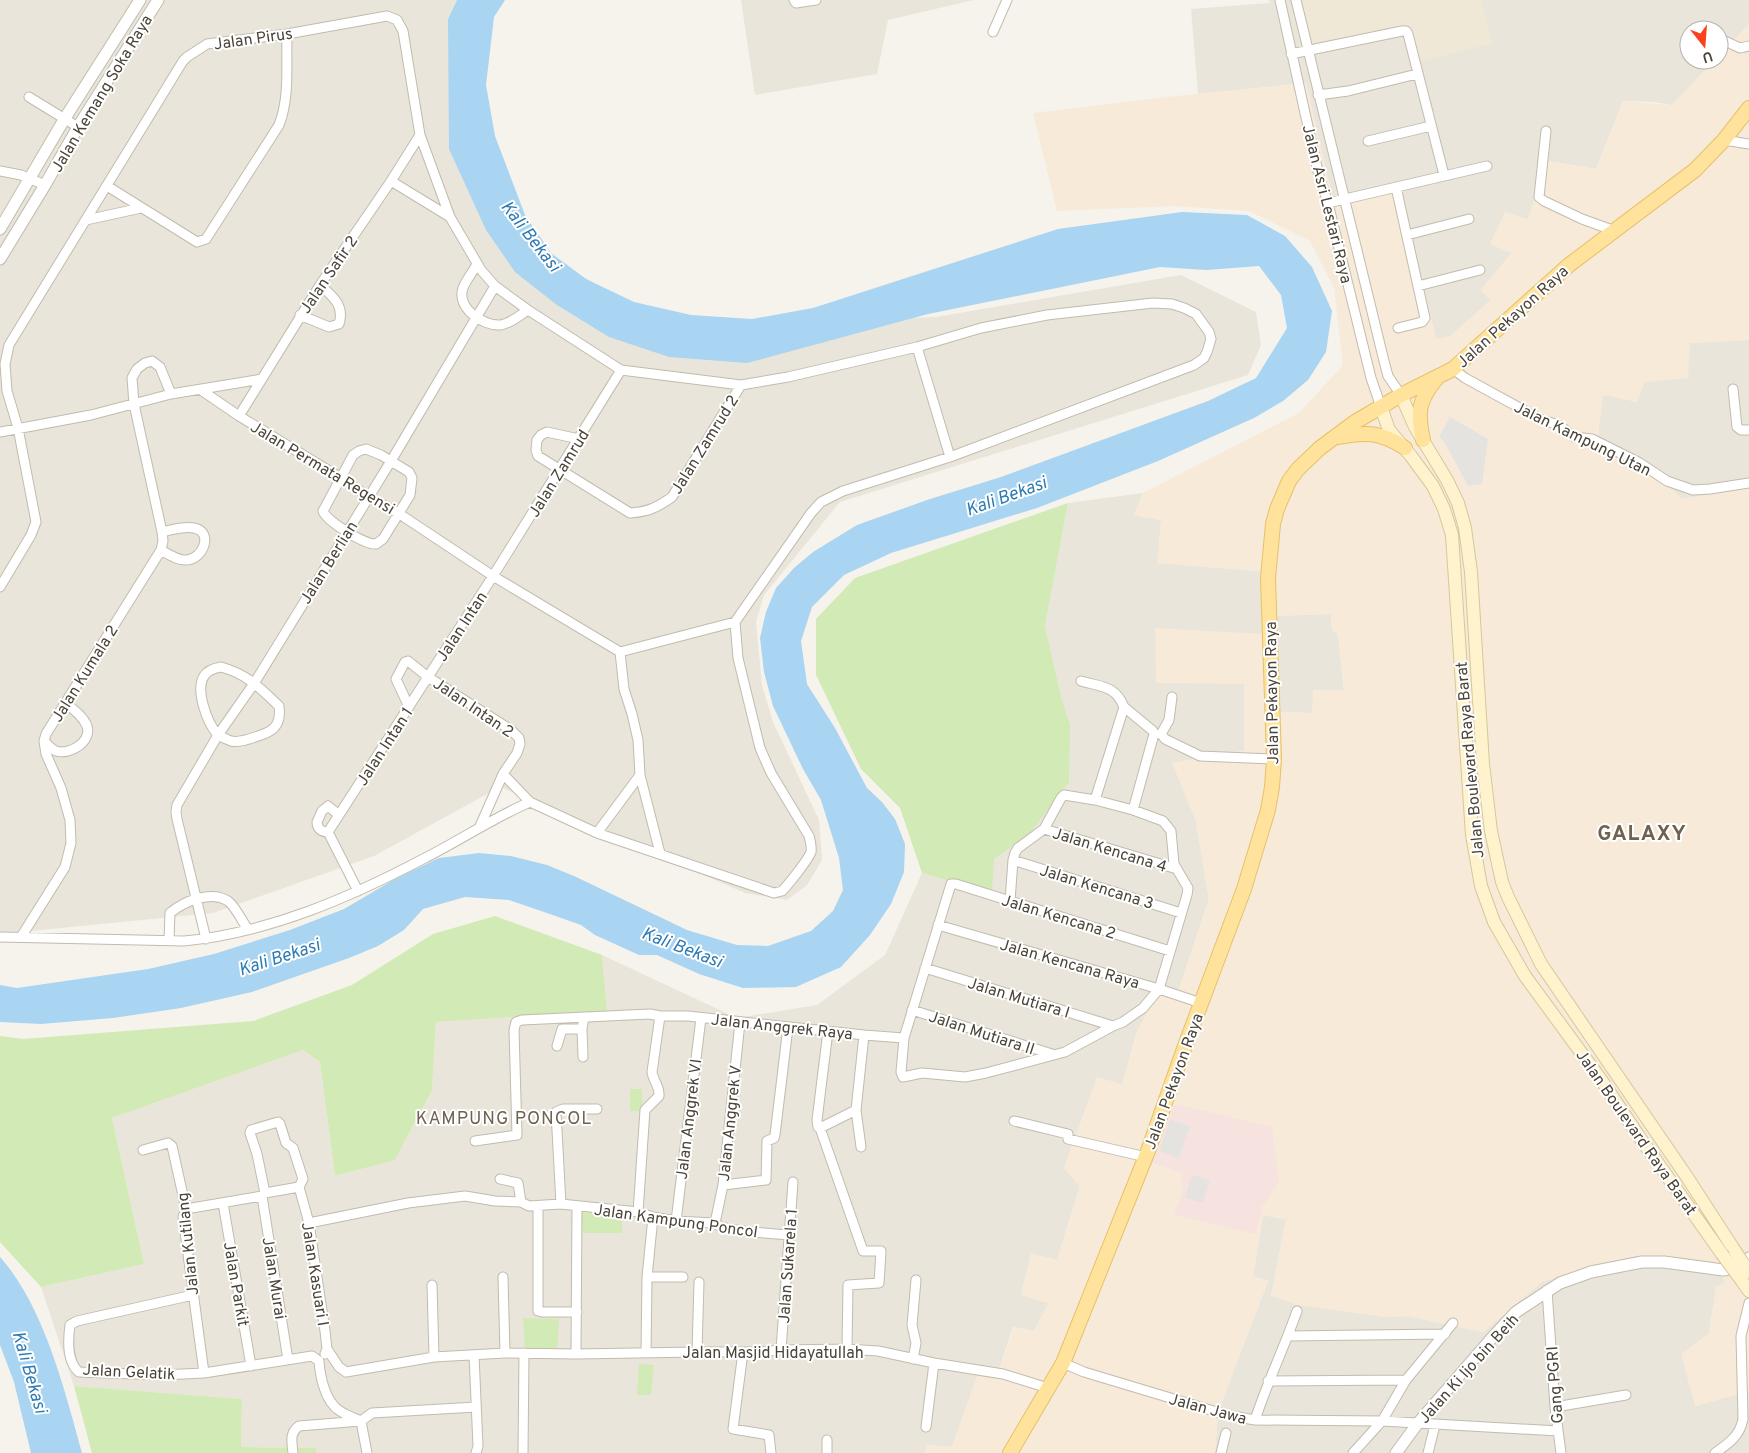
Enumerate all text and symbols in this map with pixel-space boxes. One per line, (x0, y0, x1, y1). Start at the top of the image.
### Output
street label: Jalan Kemang Soka Raya (48, 12, 158, 176)
north arrow (1679, 20, 1729, 70)
street label: Jalan Pirus (213, 25, 294, 55)
text: U (1700, 46, 1715, 66)
street label: Jalan Asri Lestari Raya (1297, 123, 1355, 286)
water label: Kali Bekasi (495, 197, 566, 279)
street label: Jalan Safir 2 (296, 232, 363, 318)
street label: Jalan Pekayon Raya (1453, 262, 1573, 373)
street label: Jalan Zamrud 2 (667, 392, 744, 498)
street label: Jalan Kampung Utan (1510, 398, 1654, 482)
street label: Jalan Permata Regensi (246, 418, 398, 520)
street label: Jalan Zamrud (525, 427, 595, 522)
water label: Kali Bekasi (963, 472, 1052, 523)
street label: Jalan Berlian (296, 518, 363, 608)
street label: Jalan Intan (433, 588, 493, 666)
street label: Jalan Pekayon Raya (1262, 621, 1284, 765)
street label: Jalan Kumala 2 (48, 622, 123, 726)
street label: Jalan Boulevard Raya Barat (1452, 661, 1490, 859)
street label: Jalan Intan 2 (429, 674, 517, 743)
street label: Jalan Intan 1 (353, 704, 418, 790)
district label: GALAXY (1597, 821, 1687, 848)
street label: Jalan Kencana 4 (1050, 824, 1169, 878)
street label: Jalan Kencana 3 (1037, 861, 1156, 915)
street label: Jalan Kencana 2 (999, 891, 1118, 945)
water label: Kali Bekasi (638, 923, 726, 975)
water label: Kali Bekasi (236, 934, 325, 982)
street label: Jalan Kencana Raya (997, 935, 1141, 994)
street label: Jalan Mutiara I (965, 974, 1072, 1024)
street label: Jalan Mutiara II (926, 1007, 1037, 1060)
street label: Jalan Anggrek Raya (710, 1011, 854, 1045)
street label: Jalan Pekayon Raya (1141, 1011, 1209, 1152)
street label: Jalan Boulevard Raya Barat (1571, 1047, 1700, 1220)
street label: Jalan Anggrek VI (673, 1058, 707, 1181)
street label: Jalan Anggrek V (715, 1064, 747, 1182)
district label: KAMPUNG PONCOL (416, 1108, 592, 1131)
street label: Jalan Kutilang (174, 1191, 204, 1296)
street label: Jalan Kampung Poncol (593, 1201, 759, 1243)
street label: Jalan Sukarela 1 (775, 1208, 803, 1324)
street label: Jalan Kasuari I (296, 1221, 332, 1328)
street label: Jalan Murai (257, 1236, 289, 1321)
street label: Jalan Parkit (218, 1240, 252, 1328)
street label: Jalan Ki Ijo bin Beih (1415, 1310, 1524, 1428)
water label: Kali Bekasi (6, 1329, 52, 1418)
street label: Jalan Masjid Hidayatullah (682, 1344, 864, 1364)
street label: Gang PGRI (1543, 1345, 1569, 1424)
street label: Jalan Gelatik (82, 1361, 176, 1385)
street label: Jalan Jawa (1167, 1390, 1248, 1430)

